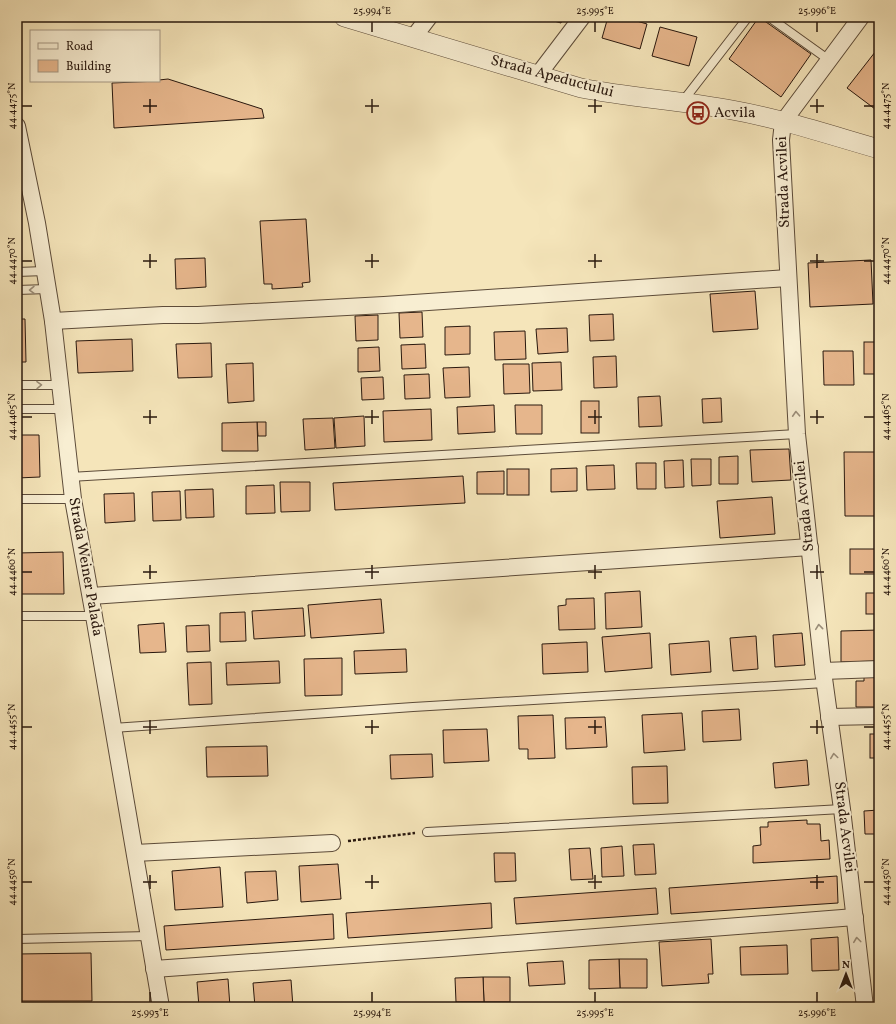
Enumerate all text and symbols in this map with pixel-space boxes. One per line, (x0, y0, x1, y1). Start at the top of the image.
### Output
text: 25.994°E (353, 4, 391, 18)
text: 25.995°E (576, 4, 614, 18)
text: 25.996°E (798, 4, 836, 18)
legend (30, 30, 160, 82)
text: Road (66, 39, 93, 55)
street label: Strada Apeductului (488, 50, 616, 104)
text: Building (66, 59, 111, 75)
text: 44.4475°N (5, 82, 19, 130)
text: 44.4475°N (879, 82, 893, 130)
bus stop icon: Acvila (685, 100, 711, 126)
place label: Acvila (714, 103, 755, 124)
street label: Strada Acvilei (772, 136, 796, 228)
text: 44.4470°N (5, 237, 19, 285)
text: 44.4470°N (879, 237, 893, 285)
one-way arrow (29, 285, 35, 294)
one-way arrow (36, 381, 42, 389)
text: 44.4465°N (5, 393, 19, 441)
text: 44.4465°N (879, 393, 893, 441)
one-way arrow (792, 411, 801, 417)
street label: Strada Acvilei (790, 459, 820, 553)
street label: Strada Weiner Palada (62, 496, 108, 638)
text: 44.4460°N (5, 547, 19, 596)
text: 44.4460°N (879, 547, 893, 596)
one-way arrow (814, 624, 823, 630)
text: 44.4455°N (5, 703, 19, 750)
text: 44.4455°N (879, 703, 893, 750)
one-way arrow (830, 753, 839, 759)
street label: Strada Acvilei (828, 780, 860, 874)
text: 44.4450°N (5, 858, 19, 906)
text: 44.4450°N (879, 858, 893, 906)
one-way arrow (853, 937, 862, 944)
north arrow (826, 954, 866, 994)
text: N (842, 958, 850, 973)
text: 25.993°E (131, 1006, 169, 1020)
text: 25.994°E (353, 1006, 391, 1020)
text: 25.995°E (576, 1006, 614, 1020)
text: 25.996°E (798, 1006, 836, 1020)

